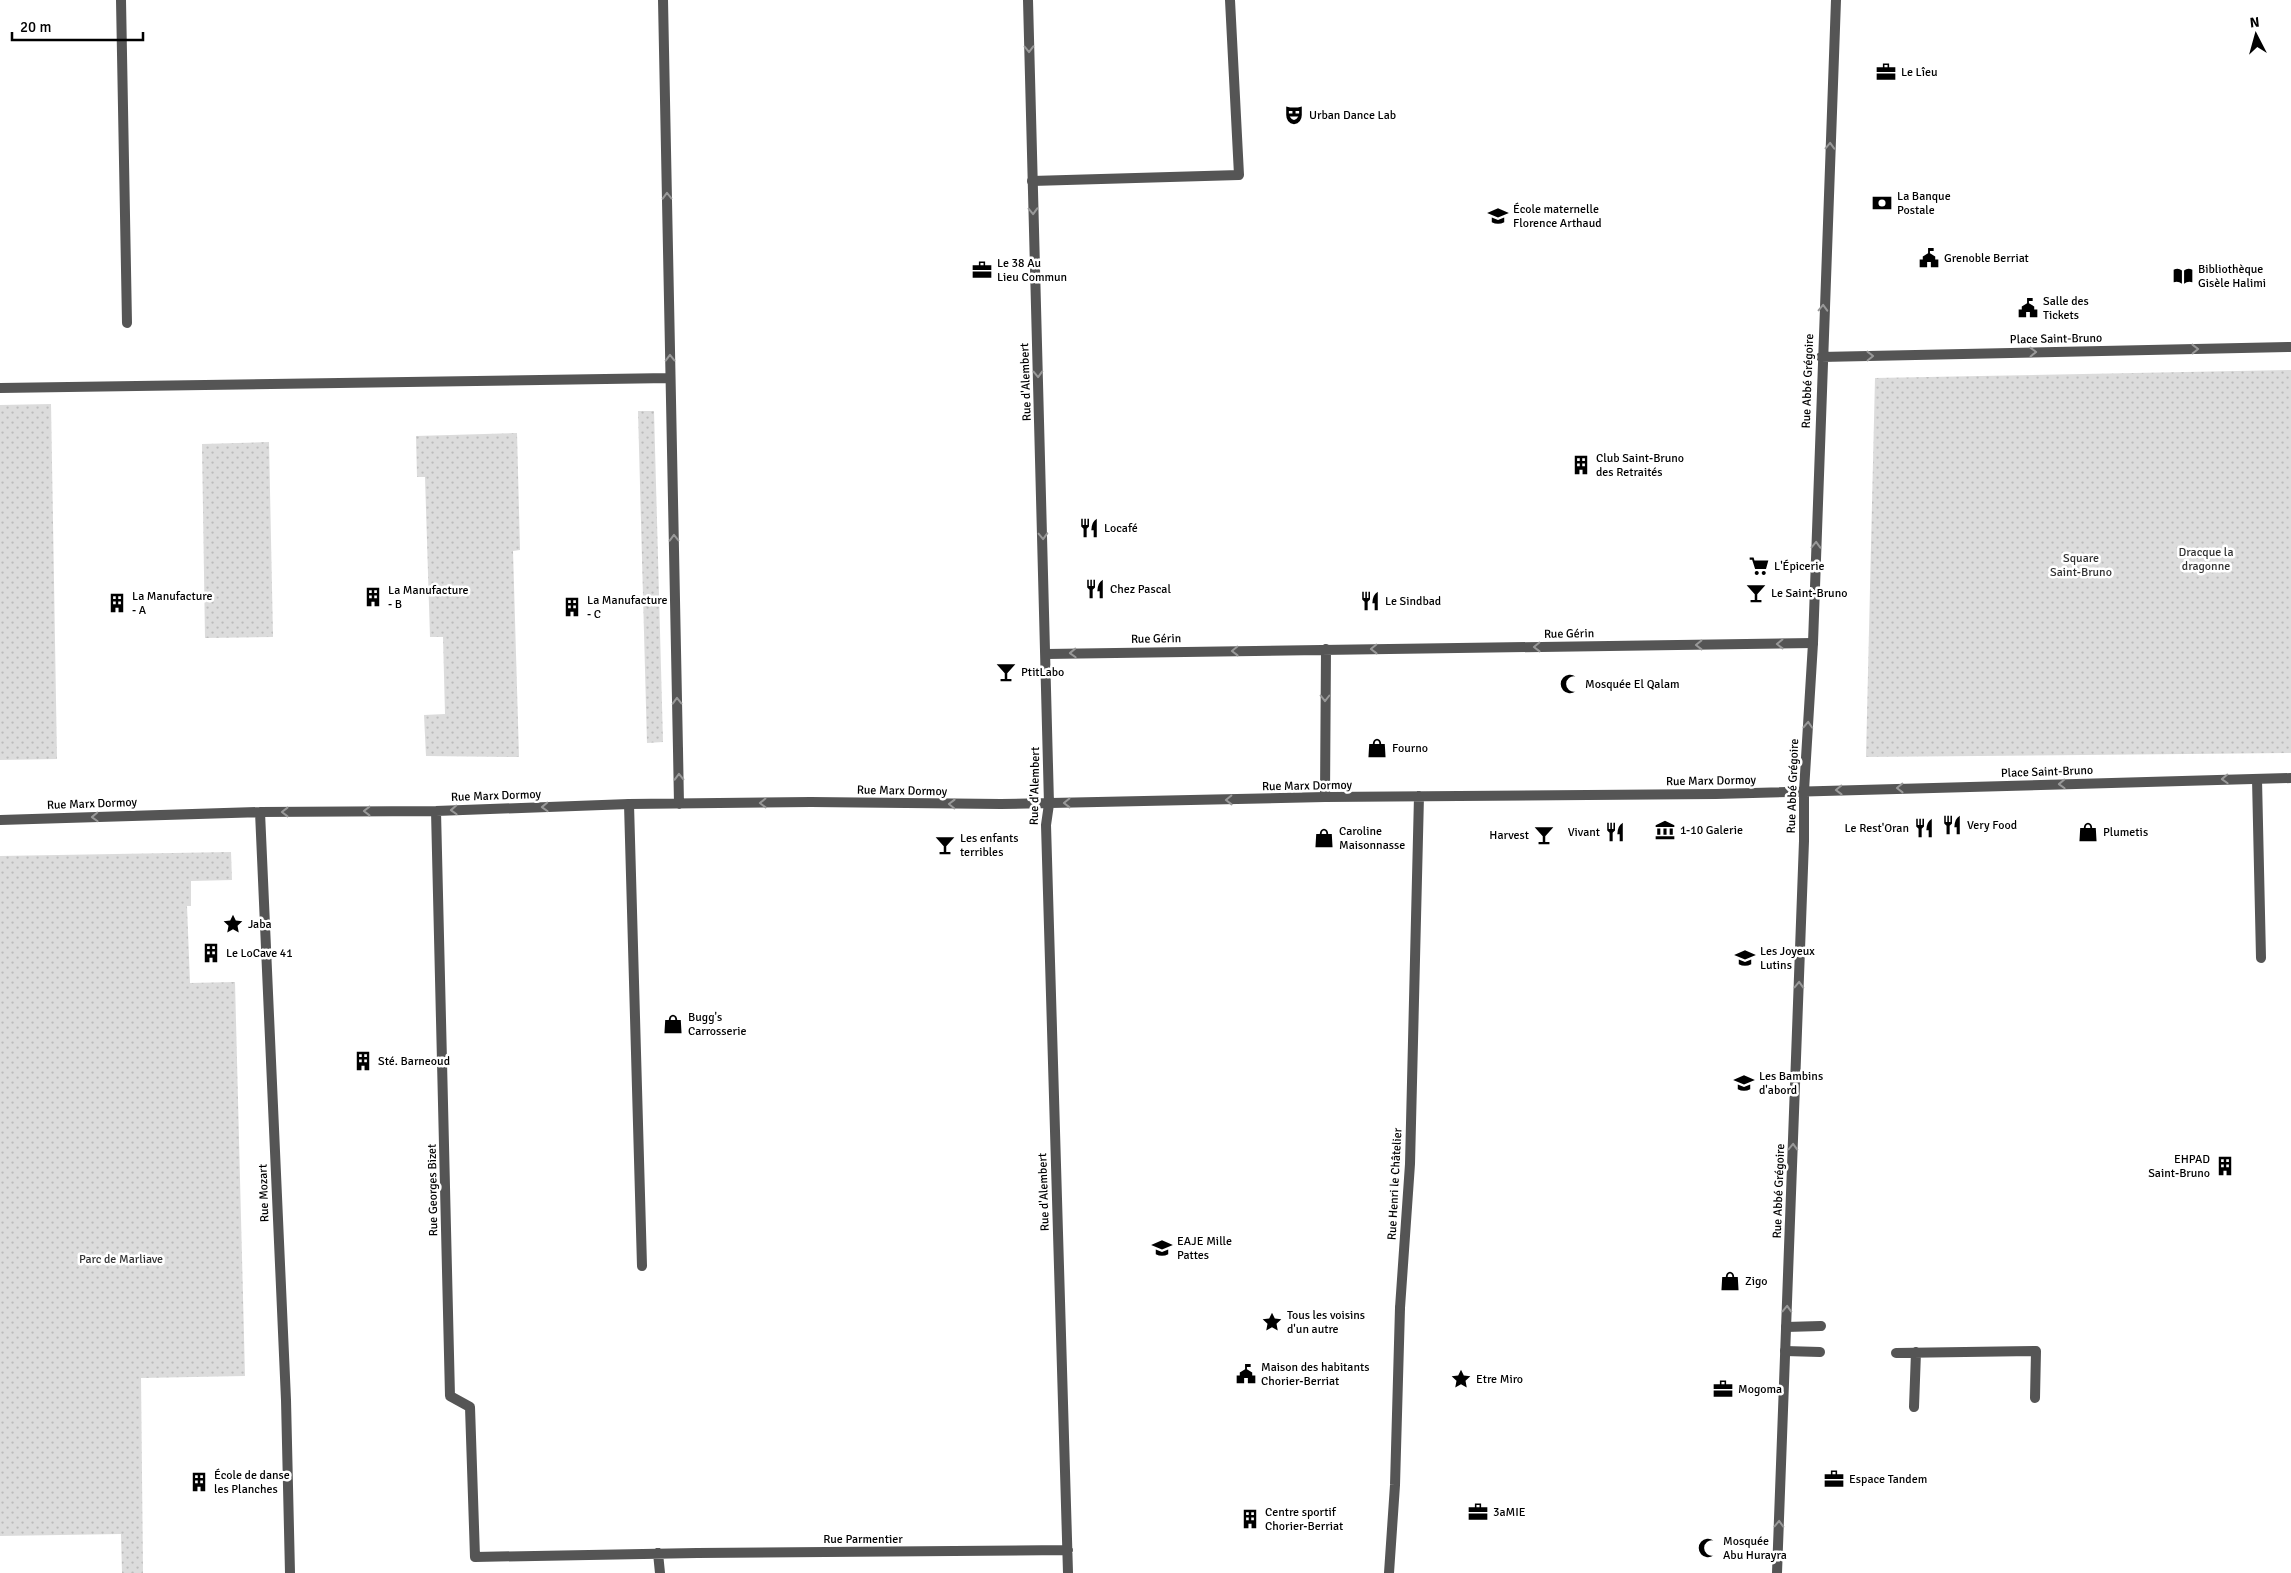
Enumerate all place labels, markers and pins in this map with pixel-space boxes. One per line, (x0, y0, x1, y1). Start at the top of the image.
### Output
office icon: Le Lîeu (1875, 61, 1897, 83)
place label: Le Lîeu (1901, 65, 1937, 80)
theatre icon: Urban Dance Lab (1283, 104, 1305, 126)
place label: Urban Dance Lab (1309, 108, 1396, 123)
place label: La Banque Postale (1897, 189, 1951, 218)
bank icon: La Banque Postale (1871, 192, 1893, 214)
place label: École maternelle Florence Arthaud (1513, 202, 1602, 231)
school or university icon: École maternelle Florence Arthaud (1487, 205, 1509, 227)
public building icon: Grenoble Berriat (1918, 247, 1940, 269)
place label: Grenoble Berriat (1944, 251, 2029, 266)
place label: Le 38 Au Lieu Commun (997, 256, 1067, 285)
office icon: Le 38 Au Lieu Commun (971, 259, 993, 281)
place label: Bibliothèque Gisèle Halimi (2198, 262, 2266, 291)
library icon: Bibliothèque Gisèle Halimi (2172, 265, 2194, 287)
place label: Salle des Tickets (2043, 294, 2089, 323)
public building icon: Salle des Tickets (2017, 297, 2039, 319)
place label: Club Saint-Bruno des Retraités (1596, 451, 1684, 480)
building icon: Club Saint-Bruno des Retraités (1570, 454, 1592, 476)
restaurant icon: Locafé (1078, 517, 1100, 539)
place label: Locafé (1104, 521, 1138, 536)
supermarket icon: L'Épicerie (1748, 555, 1770, 577)
place label: L'Épicerie (1774, 559, 1825, 574)
restaurant icon: Chez Pascal (1084, 578, 1106, 600)
place label: Chez Pascal (1110, 582, 1171, 597)
bar icon: Le Saint-Bruno (1745, 582, 1767, 604)
place label: La Manufacture - B (388, 583, 468, 612)
building icon: La Manufacture - B (362, 586, 384, 608)
place label: Le Saint-Bruno (1771, 586, 1847, 601)
place label: La Manufacture - A (132, 589, 212, 618)
restaurant icon: Le Sindbad (1359, 590, 1381, 612)
building icon: La Manufacture - A (106, 592, 128, 614)
place label: La Manufacture - C (587, 593, 667, 622)
place label: Le Sindbad (1385, 594, 1441, 609)
building icon: La Manufacture - C (561, 596, 583, 618)
bar icon: PtitLabo (995, 661, 1017, 683)
place label: PtitLabo (1021, 665, 1064, 680)
mosque icon: Mosquée El Qalam (1559, 673, 1581, 695)
place label: Mosquée El Qalam (1585, 677, 1680, 692)
shop icon: Fourno (1366, 737, 1388, 759)
place label: Fourno (1392, 741, 1428, 756)
restaurant icon: Very Food (1941, 814, 1963, 836)
restaurant icon: Le Rest'Oran (1913, 817, 1935, 839)
place label: Very Food (1967, 818, 2017, 833)
museum icon: 1-10 Galerie (1654, 819, 1676, 841)
restaurant icon: Vivant (1604, 821, 1626, 843)
place label: Le Rest'Oran (1845, 821, 1909, 836)
shop icon: Plumetis (2077, 821, 2099, 843)
place label: 1-10 Galerie (1680, 823, 1743, 838)
place label: Caroline Maisonnasse (1339, 824, 1405, 853)
bar icon: Harvest (1533, 824, 1555, 846)
place label: Vivant (1568, 825, 1600, 840)
place label: Plumetis (2103, 825, 2148, 840)
shop icon: Caroline Maisonnasse (1313, 827, 1335, 849)
place label: Harvest (1489, 828, 1529, 843)
place label: Les enfants terribles (960, 831, 1019, 860)
bar icon: Les enfants terribles (934, 834, 956, 856)
place icon: Jaba (222, 913, 244, 935)
place label: Jaba (248, 917, 272, 932)
building icon: Le LoCave 41 (200, 942, 222, 964)
place label: Les Joyeux Lutins (1760, 944, 1815, 973)
place label: Le LoCave 41 (226, 946, 293, 961)
school or university icon: Les Joyeux Lutins (1734, 947, 1756, 969)
place label: Bugg's Carrosserie (688, 1010, 746, 1039)
shop icon: Bugg's Carrosserie (662, 1013, 684, 1035)
building icon: Sté. Barneoud (352, 1050, 374, 1072)
place label: Sté. Barneoud (378, 1054, 450, 1069)
place label: Les Bambins d'abord (1759, 1069, 1823, 1098)
school or university icon: Les Bambins d'abord (1733, 1072, 1755, 1094)
place label: EHPAD Saint-Bruno (2148, 1152, 2210, 1181)
building icon: EHPAD Saint-Bruno (2214, 1155, 2236, 1177)
place label: EAJE Mille Pattes (1177, 1234, 1232, 1263)
school or university icon: EAJE Mille Pattes (1151, 1237, 1173, 1259)
shop icon: Zigo (1719, 1270, 1741, 1292)
place label: Zigo (1745, 1274, 1768, 1289)
place label: Tous les voisins d'un autre (1287, 1308, 1365, 1337)
place icon: Tous les voisins d'un autre (1261, 1311, 1283, 1333)
place label: Maison des habitants Chorier-Berriat (1261, 1360, 1369, 1389)
public building icon: Maison des habitants Chorier-Berriat (1235, 1363, 1257, 1385)
place icon: Etre Miro (1450, 1368, 1472, 1390)
place label: Etre Miro (1476, 1372, 1523, 1387)
office icon: Mogoma (1712, 1378, 1734, 1400)
place label: Mogoma (1738, 1382, 1782, 1397)
place label: École de danse les Planches (214, 1468, 290, 1497)
office icon: Espace Tandem (1823, 1468, 1845, 1490)
building icon: École de danse les Planches (188, 1471, 210, 1493)
place label: Espace Tandem (1849, 1472, 1927, 1487)
office icon: 3aMIE (1467, 1501, 1489, 1523)
place label: Centre sportif Chorier-Berriat (1265, 1505, 1343, 1534)
place label: 3aMIE (1493, 1505, 1526, 1520)
building icon: Centre sportif Chorier-Berriat (1239, 1508, 1261, 1530)
place label: Mosquée Abu Hurayra (1723, 1534, 1787, 1563)
mosque icon: Mosquée Abu Hurayra (1697, 1537, 1719, 1559)

